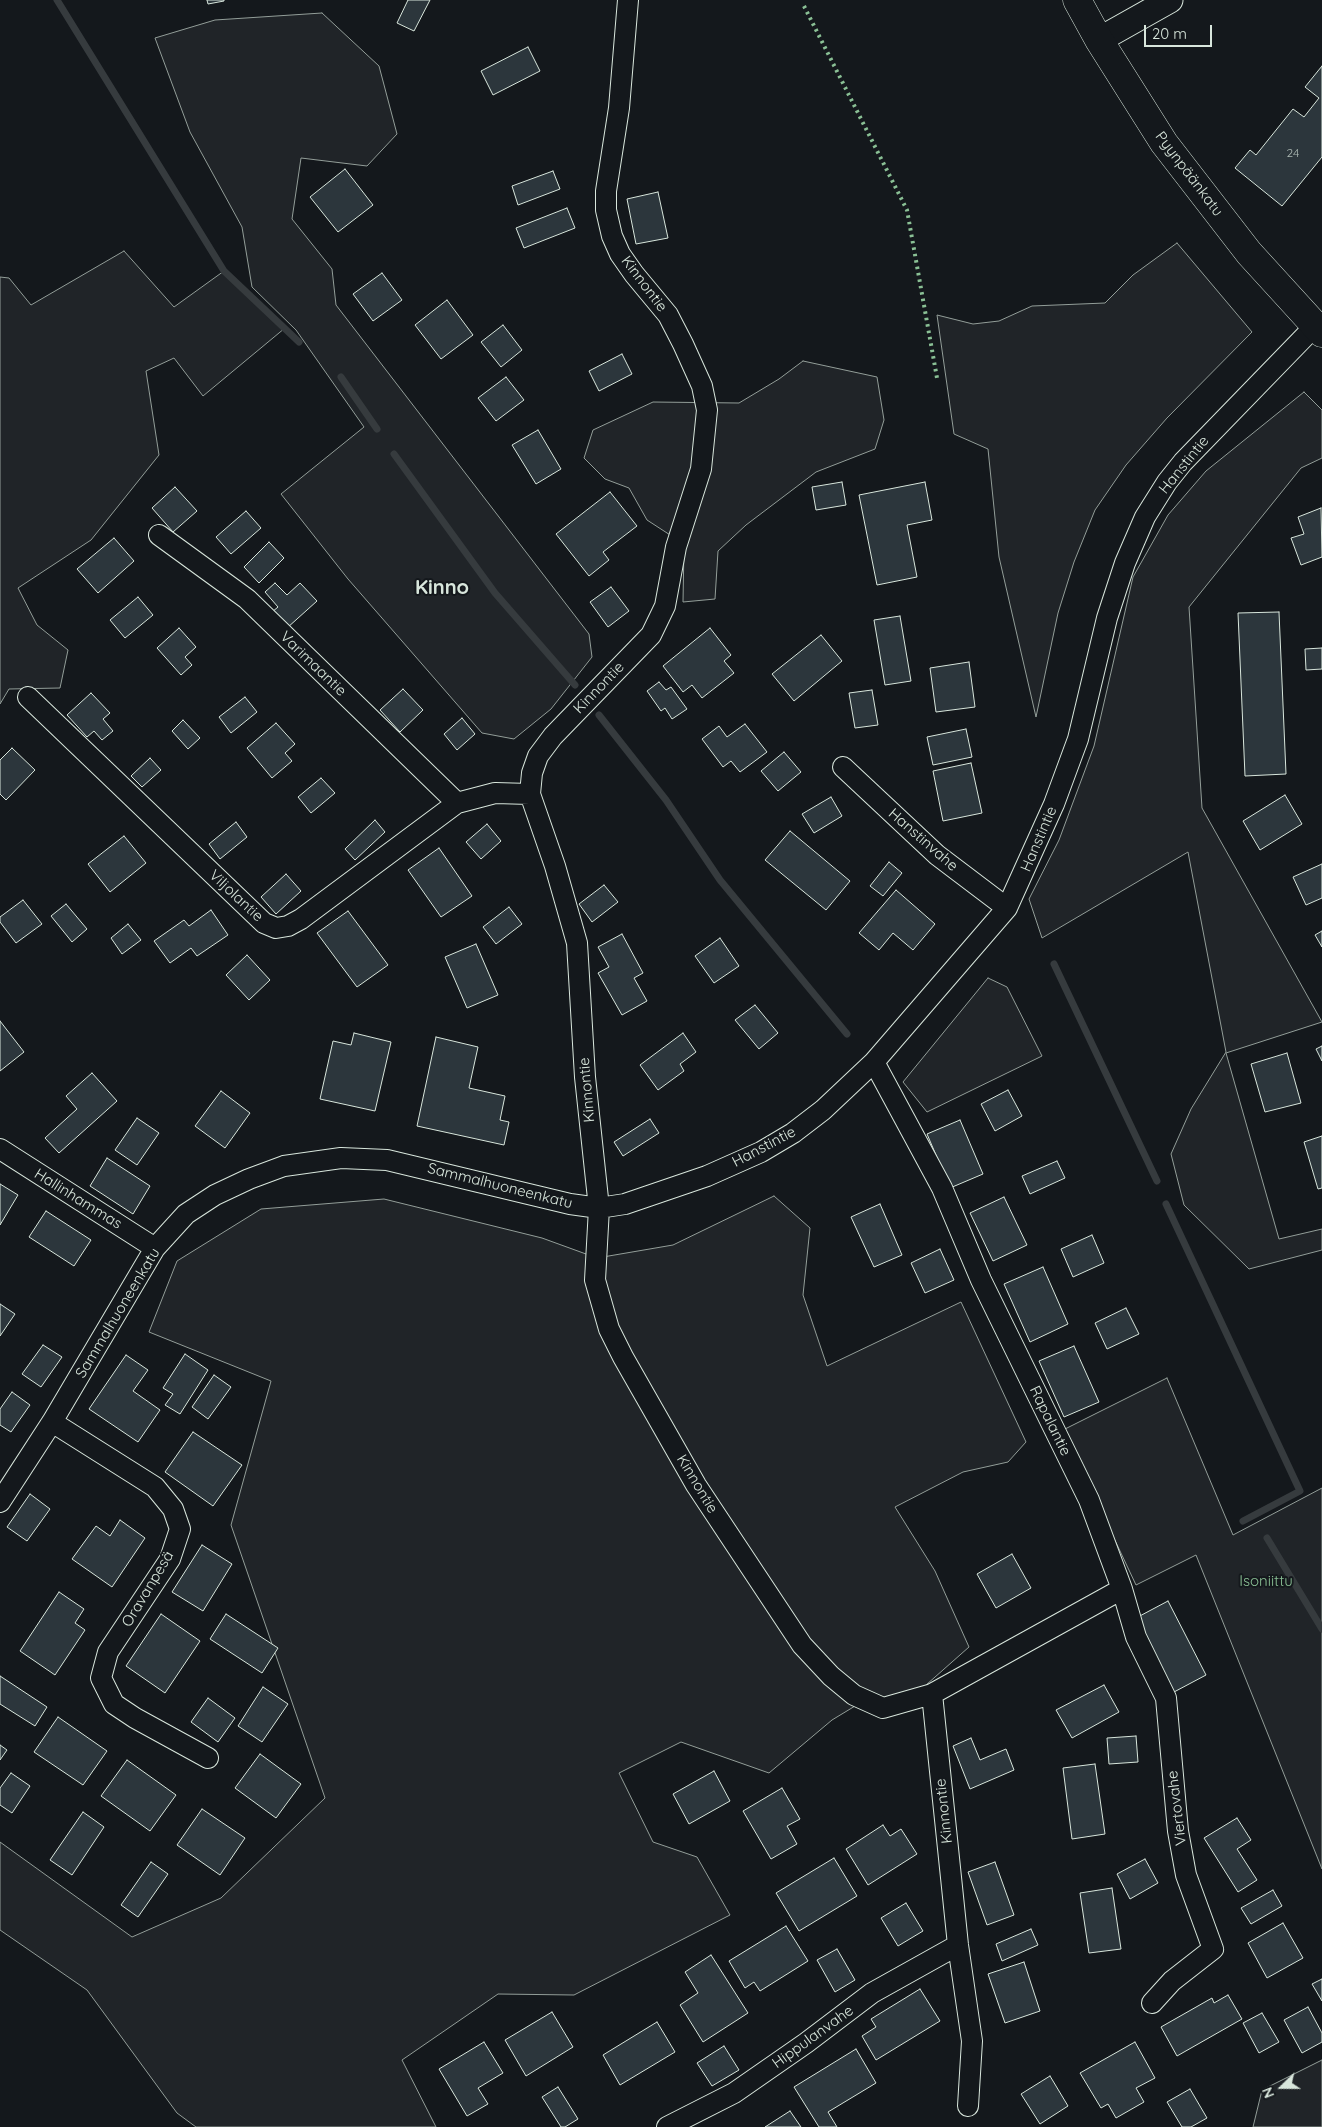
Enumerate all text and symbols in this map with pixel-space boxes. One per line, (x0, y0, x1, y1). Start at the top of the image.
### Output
scale bar (1147, 15, 1214, 47)
text: 20 m (1152, 24, 1187, 43)
street label: Pyynpäänkatu (1151, 128, 1227, 220)
house number: 24 (1287, 146, 1299, 160)
street label: Kinnontie (617, 253, 671, 315)
street label: Hanstintie (1155, 432, 1213, 498)
district label: Kinno (415, 576, 469, 600)
street label: Varimaantie (276, 628, 350, 700)
street label: Kinnontie (570, 658, 628, 718)
street label: Hanstintie (1017, 804, 1061, 874)
street label: Hanstinvahe (884, 805, 962, 875)
street label: Viljolantie (205, 866, 267, 926)
street label: Kinnontie (575, 1057, 599, 1123)
street label: Hanstintie (729, 1123, 799, 1171)
street label: Sammalhuoneenkatu (426, 1159, 574, 1213)
street label: Hallinhammas (31, 1165, 125, 1233)
street label: Sammalhuoneenkatu (72, 1245, 164, 1381)
street label: Rapalantie (1025, 1383, 1075, 1459)
street label: Kinnontie (673, 1451, 721, 1517)
street label: Oravanpesä (118, 1548, 178, 1630)
park label: Isoniittu (1239, 1572, 1293, 1590)
street label: Viertovahe (1163, 1769, 1191, 1847)
street label: Kinnontie (932, 1778, 956, 1844)
street label: Hippulanvahe (769, 2002, 857, 2072)
north arrow (1257, 2062, 1307, 2112)
text: N (1258, 2084, 1278, 2101)

